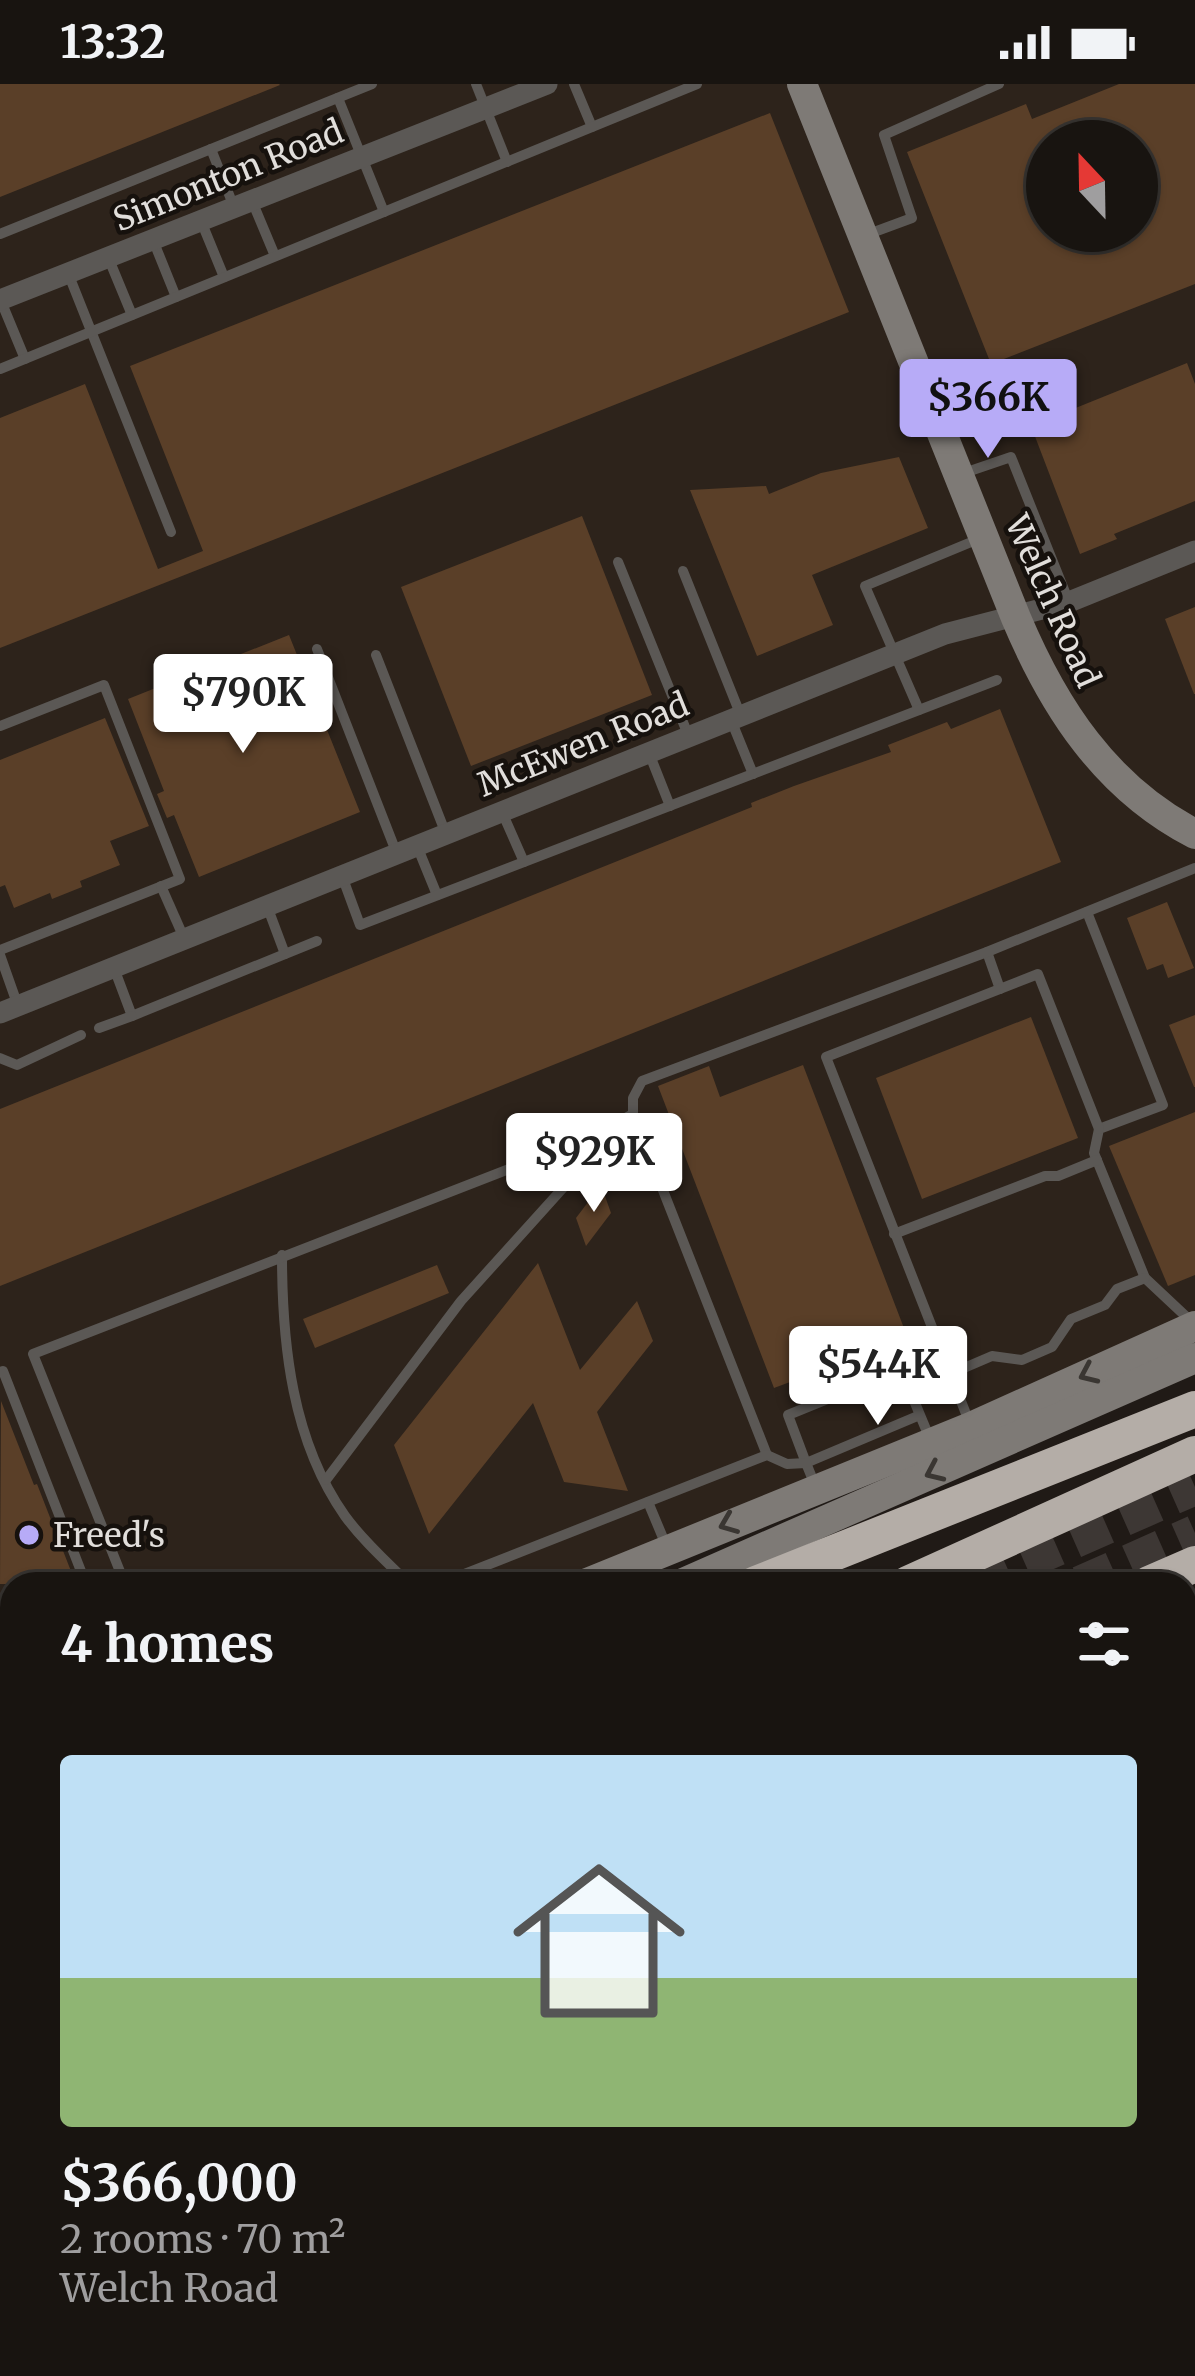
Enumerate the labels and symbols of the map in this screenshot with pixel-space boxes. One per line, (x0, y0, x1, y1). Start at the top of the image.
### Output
street label: Simonton Road (107, 111, 349, 240)
north arrow (1026, 120, 1158, 252)
pin: $366K (904, 359, 1072, 461)
street label: Welch Road (996, 508, 1109, 694)
pin: $790K (159, 654, 327, 756)
street label: McEwen Road (472, 684, 695, 805)
pin: $929K (510, 1113, 678, 1215)
pin: $544K (794, 1326, 962, 1428)
one-way arrow (1079, 1360, 1100, 1383)
one-way arrow (925, 1458, 946, 1482)
one-way arrow (719, 1510, 740, 1534)
place label: Freed's (53, 1515, 165, 1556)
marker: Freed's (16, 1522, 42, 1548)

